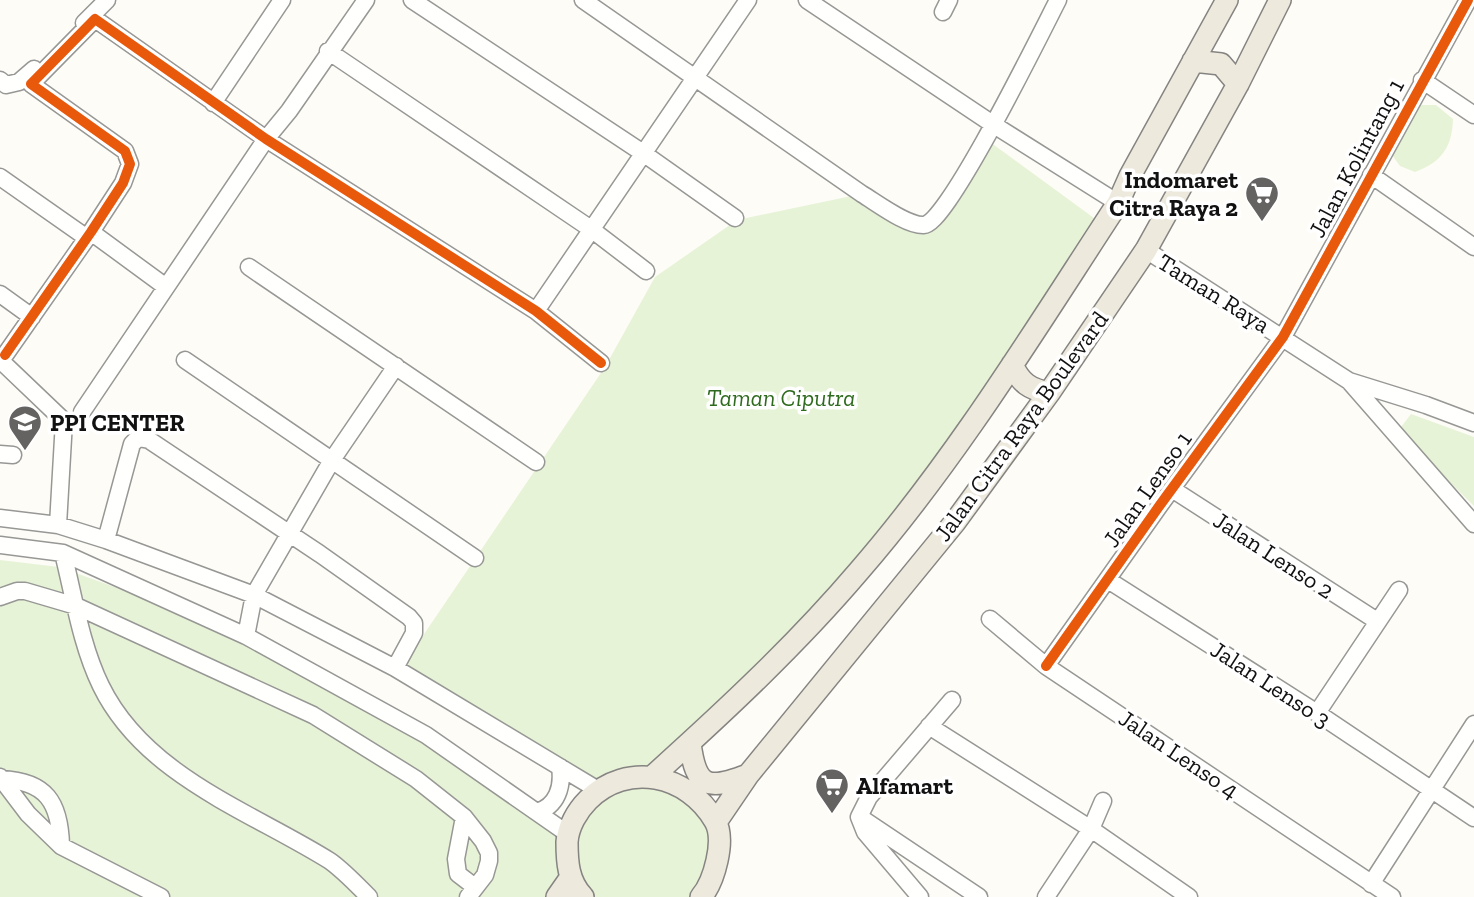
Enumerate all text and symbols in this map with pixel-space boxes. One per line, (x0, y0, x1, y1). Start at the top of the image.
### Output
street label: Jalan Kolintang 1 (1302, 74, 1410, 242)
place label: Indomaret Citra Raya 2 (1109, 165, 1238, 222)
supermarket icon: Indomaret Citra Raya 2 (1243, 174, 1281, 223)
street label: Taman Raya (1152, 247, 1276, 339)
street label: Jalan Citra Raya Boulevard (928, 305, 1114, 547)
park label: Taman Ciputra (707, 383, 855, 412)
school or university icon: PPI CENTER (6, 403, 44, 452)
place label: PPI CENTER (50, 408, 185, 437)
street label: Jalan Lenso 1 (1096, 426, 1198, 552)
street label: Jalan Lenso 2 (1208, 505, 1340, 605)
street label: Jalan Lenso 3 (1206, 634, 1336, 734)
street label: Jalan Lenso 4 (1114, 703, 1245, 805)
supermarket icon: Alfamart (813, 766, 851, 815)
place label: Alfamart (856, 771, 953, 800)

